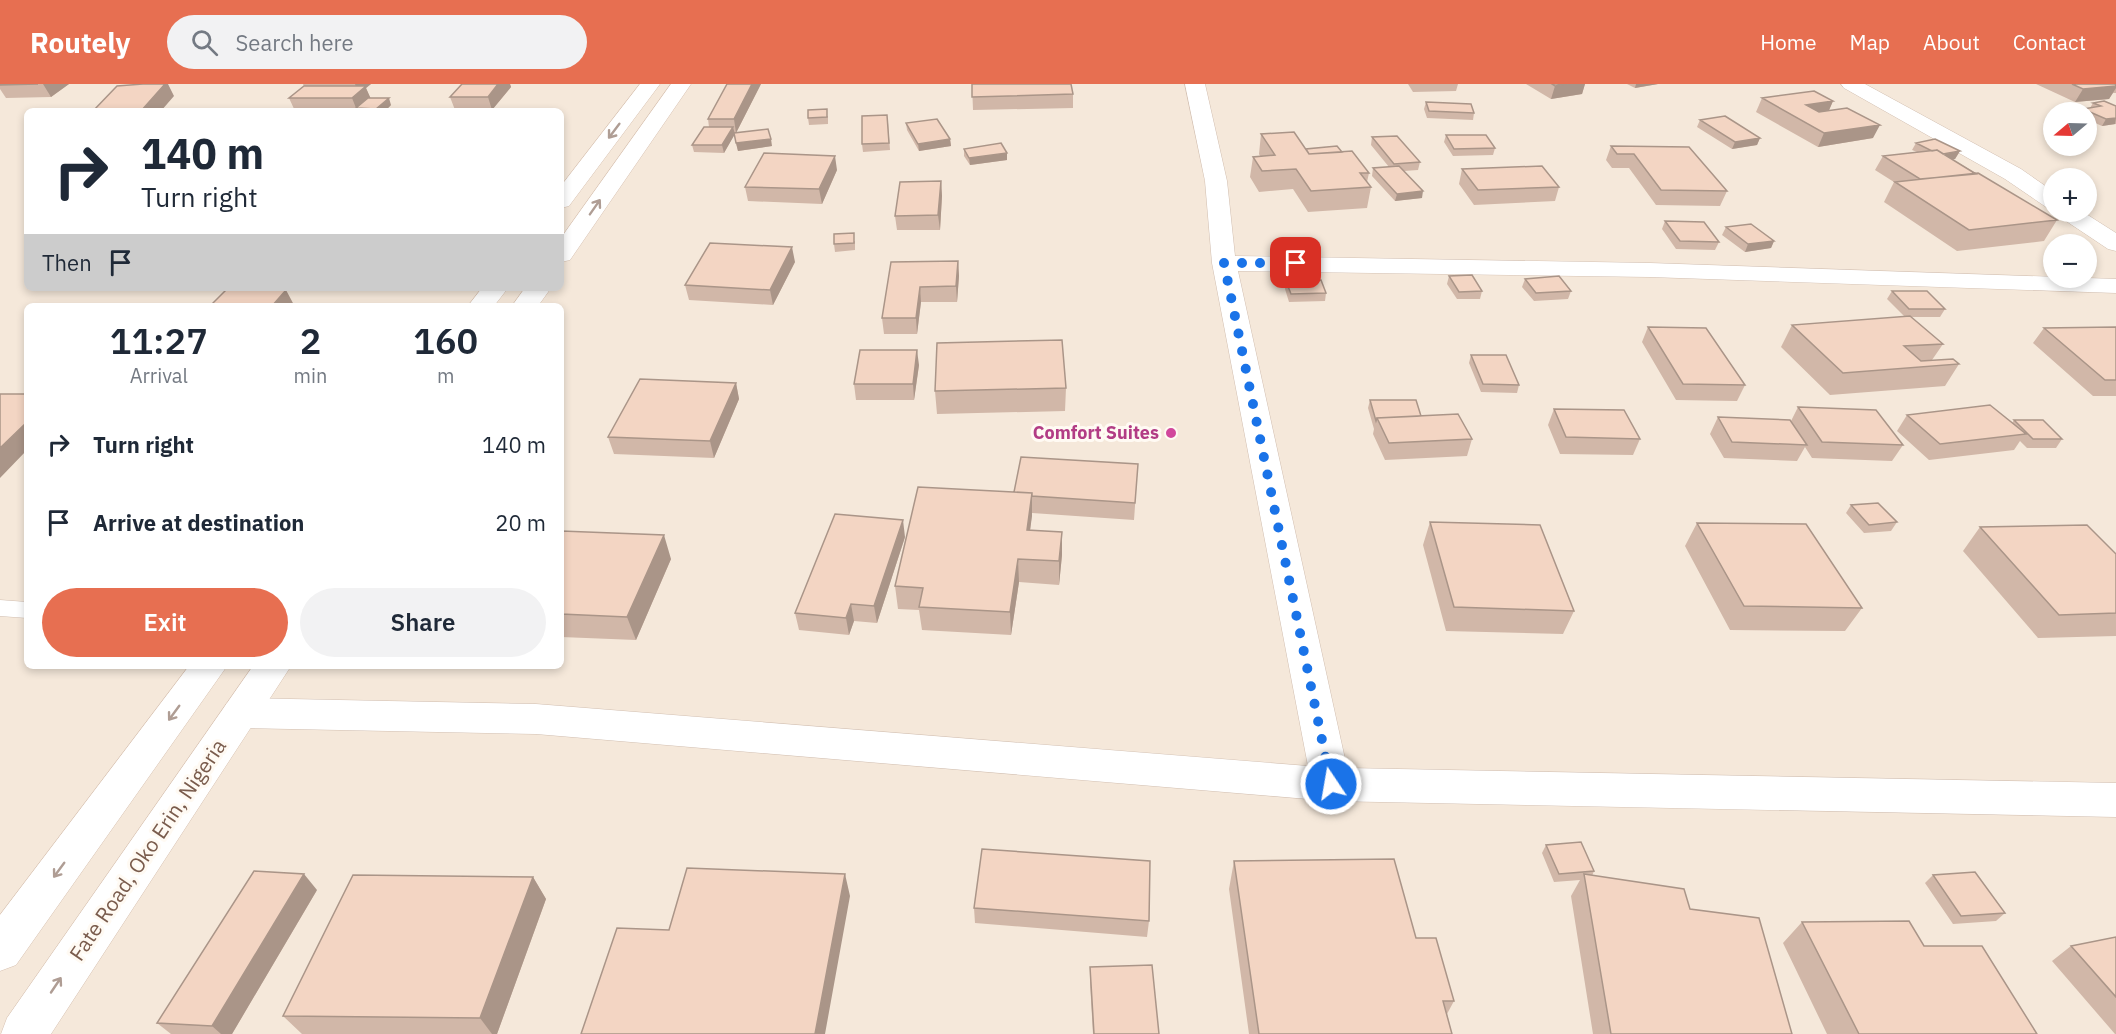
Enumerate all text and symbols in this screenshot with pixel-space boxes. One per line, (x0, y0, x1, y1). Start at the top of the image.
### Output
search box (167, 15, 587, 69)
text: Routely (30, 24, 131, 61)
icon: search (188, 26, 221, 59)
text: Search here (236, 28, 354, 57)
text: Home (1760, 28, 1817, 56)
text: Map (1850, 28, 1890, 56)
text: About (1923, 28, 1980, 56)
text: Contact (2013, 28, 2086, 56)
north arrow (2043, 102, 2097, 156)
map controls (2043, 102, 2097, 288)
one-way arrow (608, 122, 621, 138)
text: 140 m (141, 126, 264, 181)
icon: right (42, 132, 120, 210)
button: + (2043, 168, 2097, 222)
text: Turn right (141, 179, 258, 214)
one-way arrow (589, 200, 601, 216)
button: − (2043, 234, 2097, 288)
pin (1270, 237, 1321, 288)
icon: arrive (104, 246, 137, 279)
icon: arrive (1279, 246, 1312, 279)
text: Then (42, 248, 92, 277)
text: 11:27 (110, 317, 208, 364)
text: 2 (300, 317, 321, 364)
text: 160 (413, 317, 478, 364)
text: Arrival (130, 362, 188, 389)
text: min (294, 362, 327, 389)
text: m (437, 362, 454, 389)
place label: Comfort Suites (1033, 421, 1159, 444)
marker: Comfort Suites (1164, 426, 1178, 440)
icon: right (42, 428, 75, 461)
text: Turn right (93, 430, 194, 459)
text: 140 m (482, 430, 546, 459)
icon: arrive (42, 506, 75, 539)
text: Arrive at destination (93, 508, 304, 537)
text: 20 m (495, 508, 546, 537)
button: Exit (42, 588, 288, 657)
button: Share (300, 588, 546, 657)
one-way arrow (168, 705, 180, 721)
street label: Fate Road, Oko Erin, Nigeria (62, 733, 232, 966)
position arrow (1299, 752, 1363, 816)
one-way arrow (52, 862, 65, 878)
one-way arrow (50, 978, 62, 994)

